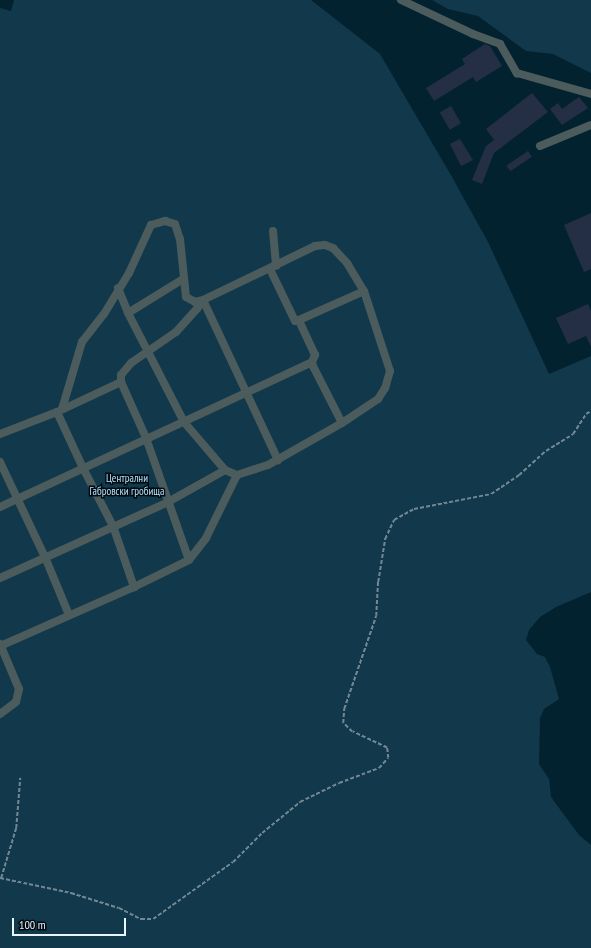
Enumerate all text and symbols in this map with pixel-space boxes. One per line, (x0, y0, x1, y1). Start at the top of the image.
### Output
park label: Централни Габровски гробища (90, 472, 164, 498)
scale bar (14, 910, 128, 936)
text: 100 m (19, 917, 46, 932)

